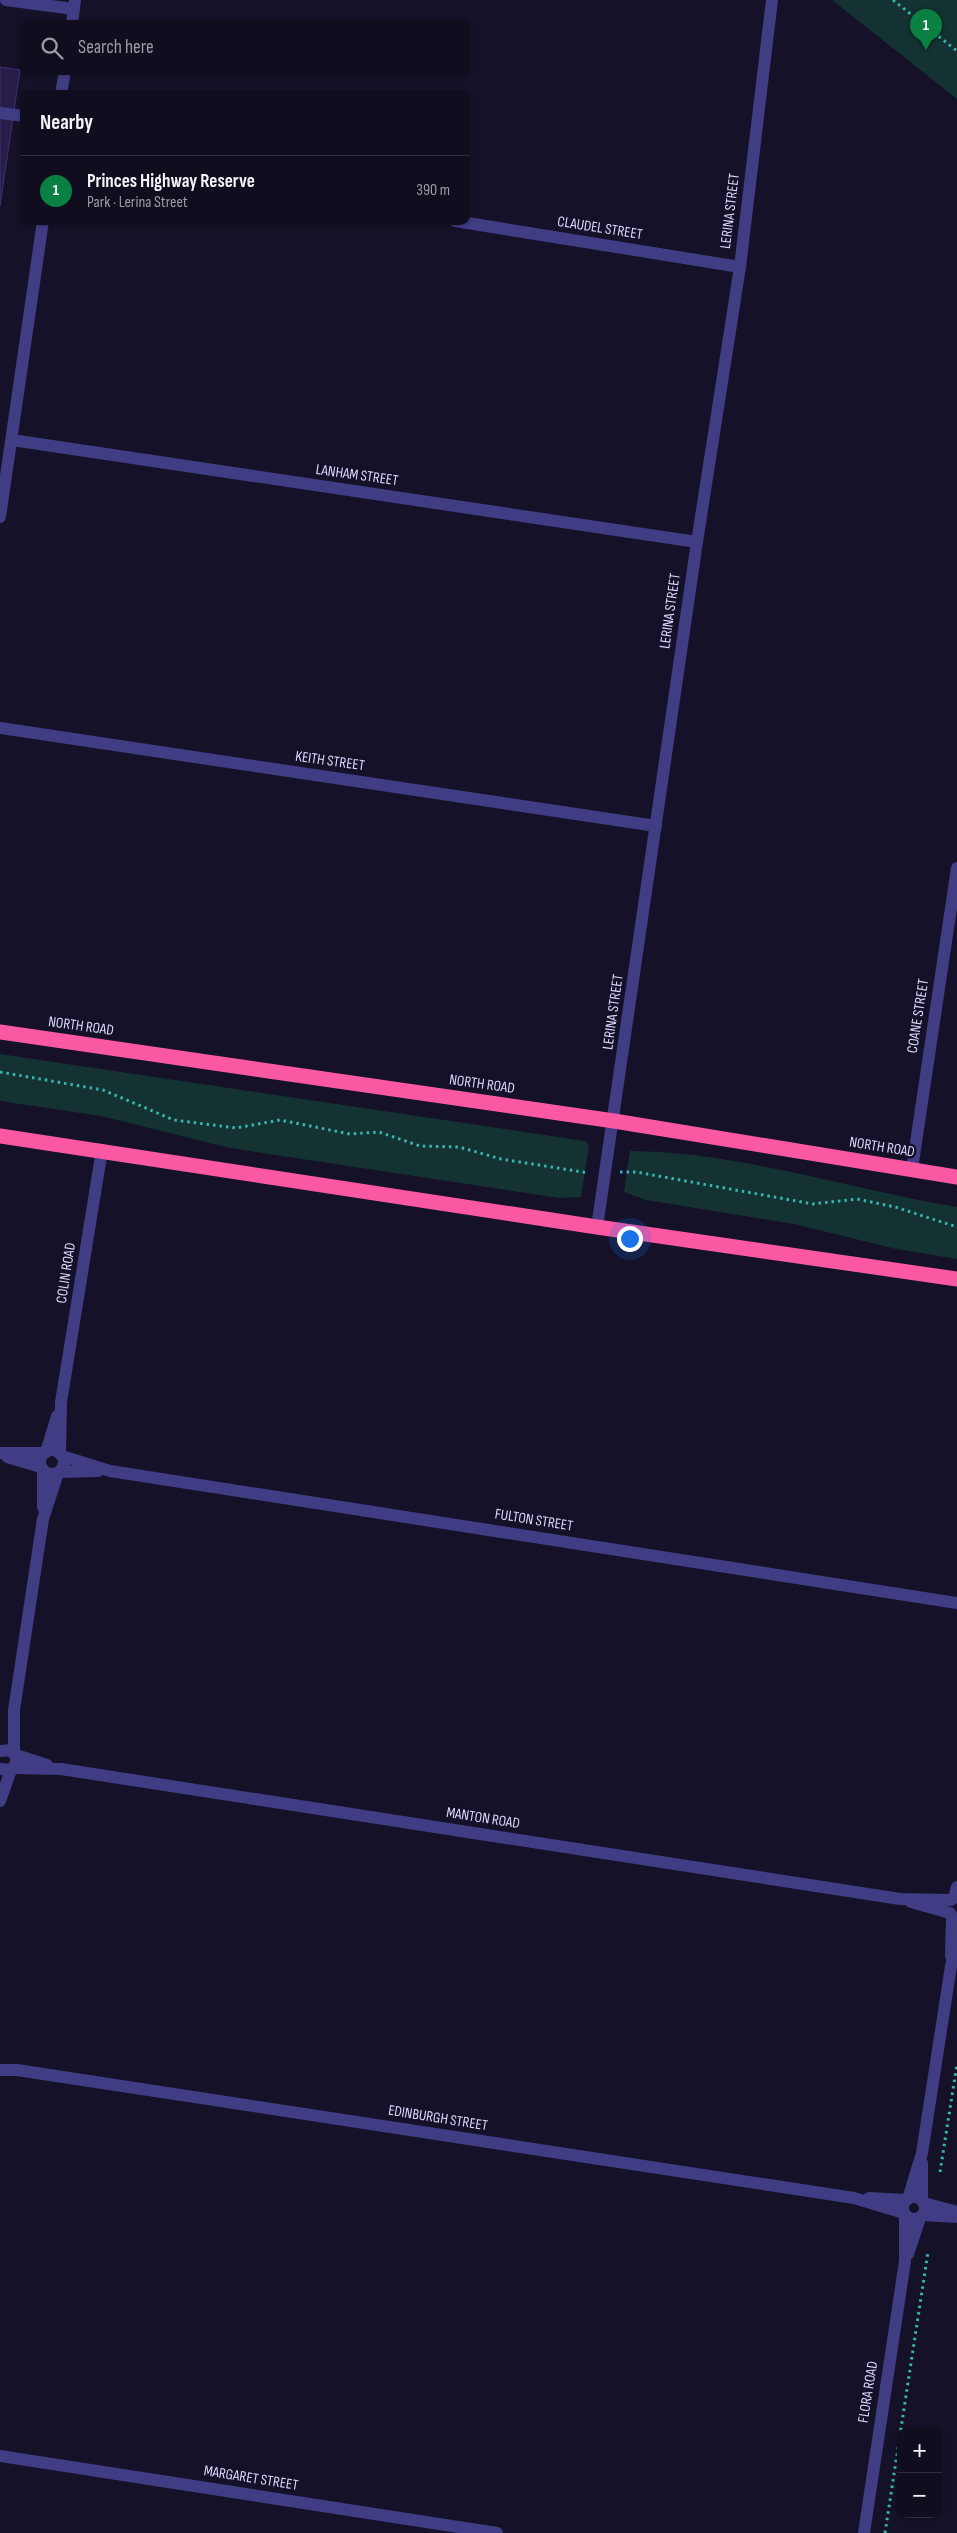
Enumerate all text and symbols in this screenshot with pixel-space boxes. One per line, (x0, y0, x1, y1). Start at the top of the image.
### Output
pin: 1 (910, 9, 942, 50)
search box (20, 20, 470, 75)
icon: search (38, 34, 66, 62)
text: Search here (78, 36, 154, 59)
text: Nearby (40, 110, 93, 135)
text: Princes Highway Reserve (87, 170, 255, 193)
street label: LERINA STREET (716, 172, 744, 250)
text: 1 (53, 181, 59, 200)
text: 390 m (416, 181, 450, 200)
text: Park · Lerina Street (87, 193, 188, 212)
street label: CLAUDEL STREET (556, 212, 644, 244)
street label: LANHAM STREET (315, 460, 399, 490)
street label: LERINA STREET (655, 572, 685, 650)
street label: KEITH STREET (294, 747, 366, 775)
street label: LERINA STREET (598, 973, 628, 1051)
street label: COANE STREET (903, 978, 933, 1054)
street label: NORTH ROAD (47, 1012, 115, 1040)
street label: NORTH ROAD (448, 1070, 516, 1098)
street label: NORTH ROAD (848, 1132, 916, 1162)
your location (617, 1226, 643, 1252)
street label: COLIN ROAD (52, 1241, 80, 1305)
street label: FULTON STREET (494, 1504, 574, 1536)
street label: MANTON ROAD (445, 1803, 521, 1833)
street label: EDINBURGH STREET (387, 2101, 489, 2135)
street label: FLORA ROAD (854, 2360, 882, 2424)
map controls (897, 2428, 942, 2518)
button: + (897, 2428, 942, 2473)
street label: MARGARET STREET (202, 2461, 300, 2495)
button: − (897, 2473, 942, 2518)

